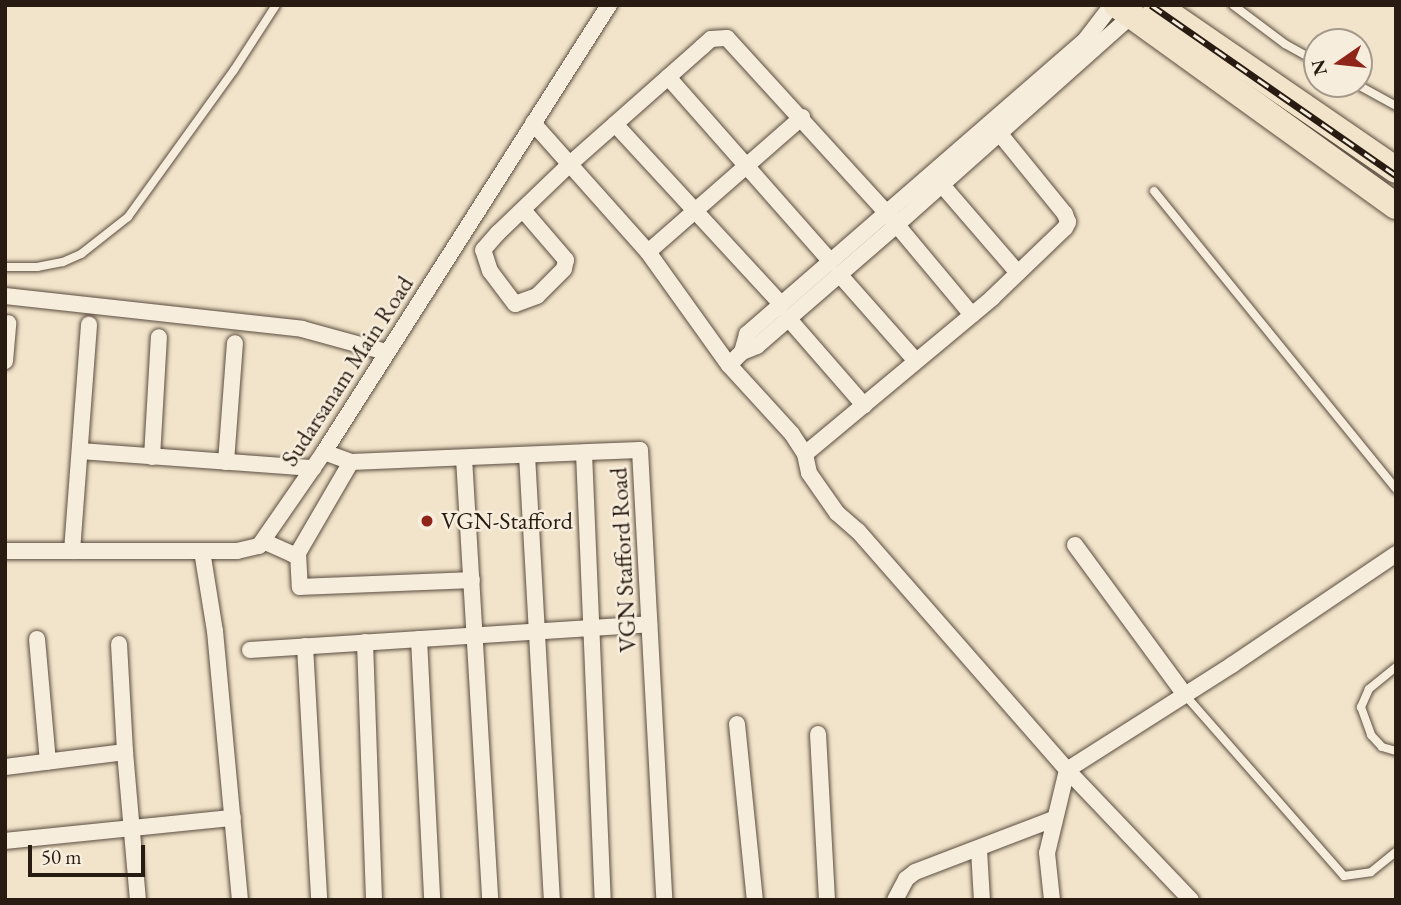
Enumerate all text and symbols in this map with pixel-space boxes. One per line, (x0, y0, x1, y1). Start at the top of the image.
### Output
north arrow (1303, 28, 1373, 98)
text: N (1305, 57, 1333, 78)
street label: Sudarsanam Main Road (275, 271, 419, 471)
street label: VGN Stafford Road (604, 467, 642, 653)
place label: VGN-Stafford (441, 507, 573, 535)
marker: VGN-Stafford (419, 513, 435, 529)
scale bar (32, 832, 149, 876)
text: 50 m (41, 843, 82, 870)

